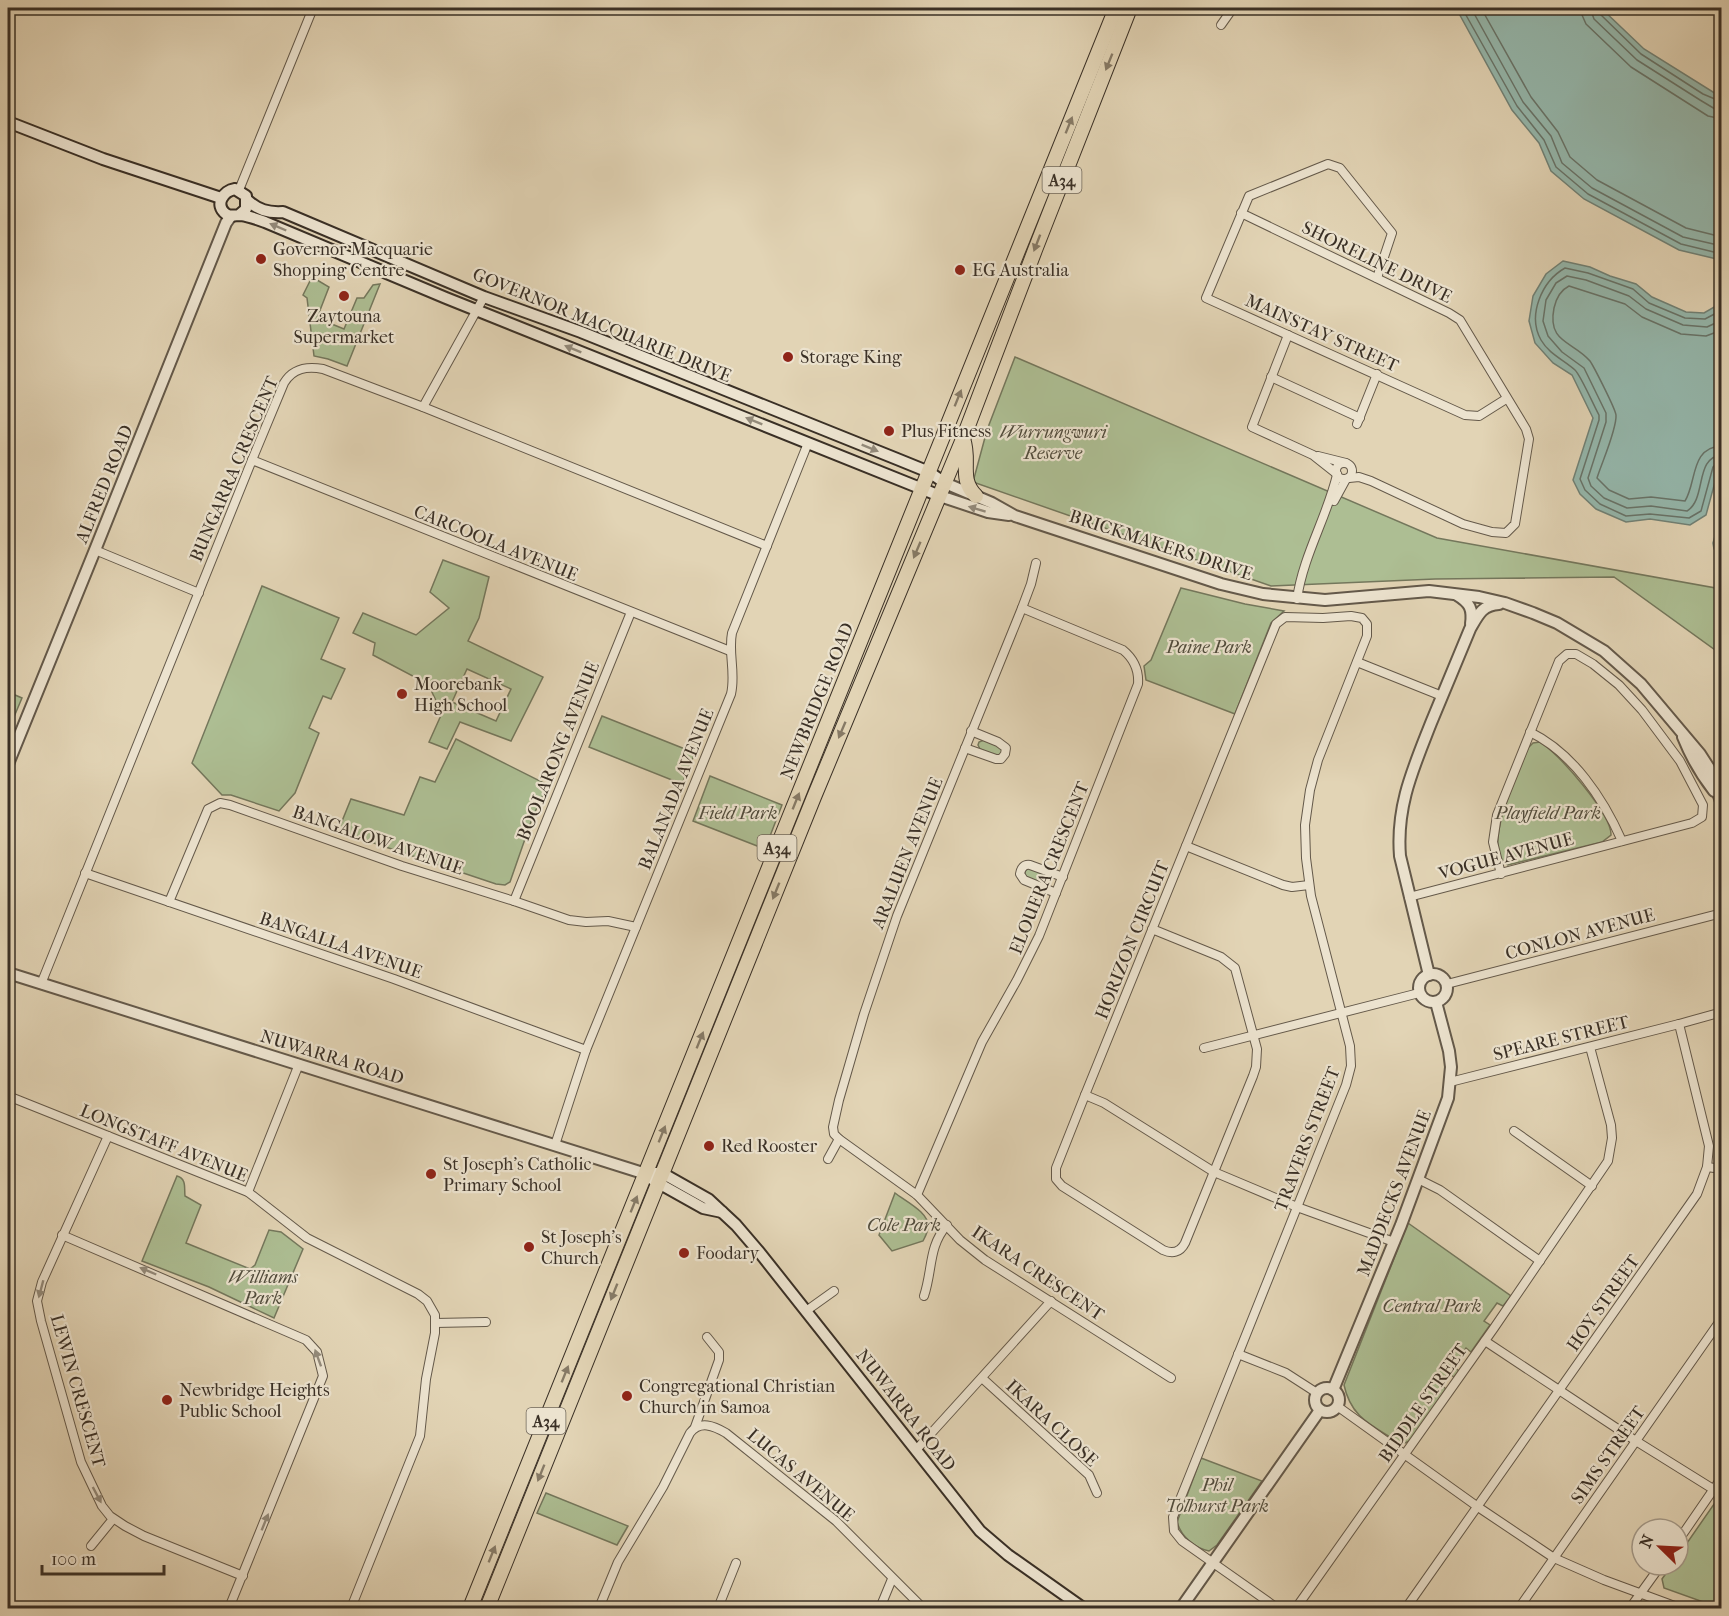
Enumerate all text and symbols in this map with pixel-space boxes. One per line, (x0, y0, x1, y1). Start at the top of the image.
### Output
one-way arrow (1104, 53, 1113, 71)
one-way arrow (1065, 116, 1074, 134)
road number: A34 (1042, 167, 1082, 193)
street label: SHORELINE DRIVE (1298, 217, 1455, 308)
one-way arrow (268, 222, 286, 232)
one-way arrow (1032, 235, 1042, 253)
place label: Governor Macquarie Shopping Centre (273, 239, 433, 281)
marker: Governor Macquarie Shopping Centre (254, 252, 268, 266)
place label: EG Australia (972, 260, 1070, 281)
marker: EG Australia (953, 263, 967, 277)
street label: GOVERNOR MACQUARIE DRIVE (469, 264, 734, 387)
marker: Zaytouna Supermarket (337, 289, 351, 303)
street label: MAINSTAY STREET (1242, 290, 1402, 377)
place label: Zaytouna Supermarket (294, 306, 395, 348)
one-way arrow (564, 344, 582, 354)
place label: Storage King (800, 347, 902, 368)
marker: Storage King (781, 350, 795, 364)
street label: BUNGARRA CRESCENT (186, 373, 283, 565)
one-way arrow (954, 389, 963, 407)
one-way arrow (745, 416, 763, 425)
place label: Plus Fitness (901, 421, 992, 442)
street label: ALFRED ROAD (71, 422, 138, 547)
park label: Wurrungwuri Reserve (999, 422, 1108, 464)
marker: Plus Fitness (882, 424, 896, 438)
one-way arrow (861, 444, 879, 453)
street label: CARCOOLA AVENUE (411, 501, 581, 586)
one-way arrow (968, 504, 986, 513)
street label: BRICKMAKERS DRIVE (1067, 506, 1255, 585)
one-way arrow (912, 542, 922, 560)
street label: NEWBRIDGE ROAD (776, 620, 859, 783)
park label: Paine Park (1165, 637, 1252, 658)
street label: BOOLARONG AVENUE (513, 659, 604, 844)
place label: Moorebank High School (414, 674, 507, 716)
marker: Moorebank High School (395, 687, 409, 701)
street label: BALANADA AVENUE (635, 706, 718, 873)
one-way arrow (837, 721, 846, 739)
street label: ARALUEN AVENUE (867, 774, 947, 933)
street label: ELOUERA CRESCENT (1005, 778, 1094, 957)
one-way arrow (791, 791, 801, 809)
street label: BANGALOW AVENUE (290, 801, 466, 880)
park label: Field Park (698, 803, 777, 824)
park label: Playfield Park (1494, 803, 1601, 824)
street label: VOGUE AVENUE (1435, 828, 1576, 885)
road number: A34 (758, 835, 796, 861)
street label: HORIZON CIRCUIT (1091, 857, 1174, 1022)
one-way arrow (771, 882, 781, 900)
street label: CONLON AVENUE (1503, 904, 1657, 965)
street label: BANGALLA AVENUE (257, 908, 425, 983)
street label: SPEARE STREET (1491, 1011, 1632, 1066)
street label: NUWARRA ROAD (257, 1026, 406, 1089)
one-way arrow (696, 1031, 705, 1049)
street label: TRAVERS STREET (1270, 1063, 1345, 1214)
street label: LONGSTAFF AVENUE (77, 1100, 251, 1187)
street label: MADDECKS AVENUE (1353, 1107, 1436, 1279)
one-way arrow (658, 1125, 667, 1143)
place label: Red Rooster (721, 1136, 817, 1157)
marker: Red Rooster (702, 1139, 716, 1153)
place label: St Joseph's Catholic Primary School (443, 1154, 592, 1196)
marker: St Joseph's Catholic Primary School (424, 1167, 438, 1181)
one-way arrow (630, 1195, 639, 1213)
park label: Cole Park (867, 1215, 941, 1236)
street label: IKARA CRESCENT (968, 1221, 1108, 1326)
place label: St Joseph's Church (541, 1227, 622, 1269)
marker: St Joseph's Church (522, 1240, 536, 1254)
place label: Foodary (696, 1243, 761, 1264)
marker: Foodary (677, 1246, 691, 1260)
street label: HOY STREET (1563, 1250, 1645, 1355)
one-way arrow (139, 1266, 157, 1275)
park label: Williams Park (228, 1267, 298, 1309)
one-way arrow (35, 1280, 45, 1298)
one-way arrow (609, 1284, 619, 1302)
park label: Central Park (1383, 1296, 1481, 1317)
street label: LEWIN CRESCENT (46, 1312, 110, 1471)
street label: BIDDLE STREET (1375, 1339, 1473, 1467)
street label: NUWARRA ROAD (851, 1345, 960, 1476)
one-way arrow (313, 1349, 323, 1367)
one-way arrow (560, 1364, 570, 1382)
place label: Congregational Christian Church in Samoa (639, 1376, 836, 1418)
street label: IKARA CLOSE (1001, 1376, 1102, 1471)
place label: Newbridge Heights Public School (179, 1380, 330, 1422)
marker: Congregational Christian Church in Samoa (620, 1389, 634, 1403)
marker: Newbridge Heights Public School (160, 1393, 174, 1407)
street label: SIMS STREET (1567, 1402, 1650, 1508)
road number: A34 (526, 1408, 566, 1434)
street label: LUCAS AVENUE (743, 1424, 858, 1526)
one-way arrow (536, 1465, 546, 1483)
park label: Phil Tolhurst Park (1165, 1475, 1269, 1517)
one-way arrow (92, 1487, 102, 1504)
one-way arrow (260, 1512, 270, 1530)
north arrow (1630, 1517, 1690, 1577)
text: N (1636, 1531, 1658, 1551)
scale bar (42, 1538, 164, 1576)
one-way arrow (487, 1545, 497, 1563)
text: 100 m (51, 1549, 96, 1570)

